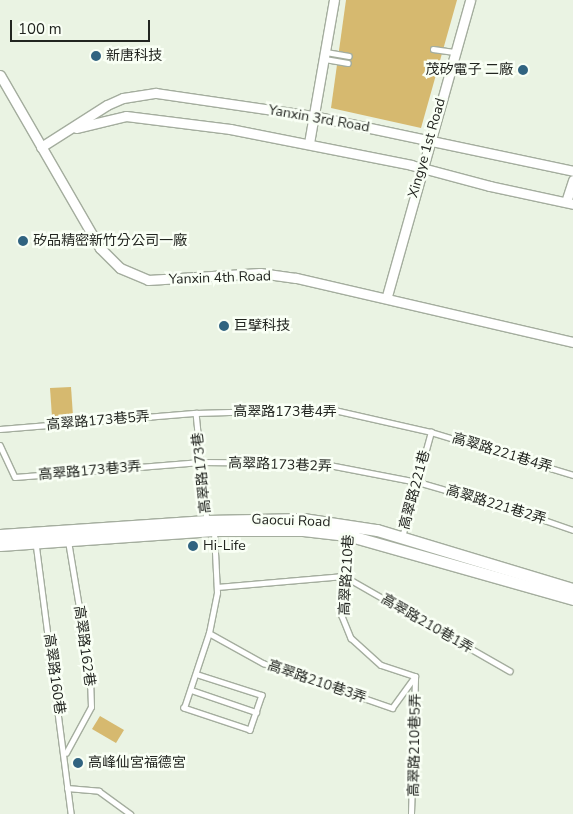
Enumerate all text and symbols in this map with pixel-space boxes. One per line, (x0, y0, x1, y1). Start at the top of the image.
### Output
scale bar (12, 10, 152, 42)
text: 100 m (18, 19, 62, 39)
place label: 新唐科技 (106, 48, 162, 64)
marker: 新唐科技 (90, 50, 102, 62)
place label: 茂矽電子 二廠 (425, 62, 513, 78)
marker: 茂矽電子 二廠 (517, 64, 529, 76)
street label: Xingye 1st Road (405, 96, 449, 200)
street label: Yanxin 3rd Road (267, 102, 371, 136)
place label: 矽品精密新竹分公司一廠 (33, 233, 187, 249)
marker: 矽品精密新竹分公司一廠 (17, 235, 29, 247)
street label: Yanxin 4th Road (169, 268, 271, 288)
place label: 巨擘科技 (234, 318, 290, 334)
marker: 巨擘科技 (218, 320, 230, 332)
street label: 高翠路173巷4弄 (233, 404, 337, 420)
street label: 高翠路173巷5弄 (46, 408, 150, 434)
street label: 高翠路221巷4弄 (450, 430, 554, 476)
street label: 高翠路173巷 (189, 432, 215, 514)
street label: 高翠路221巷 (396, 449, 434, 531)
street label: 高翠路173巷2弄 (228, 455, 332, 475)
street label: 高翠路173巷3弄 (38, 458, 142, 484)
street label: 高翠路221巷2弄 (444, 482, 548, 528)
street label: Gaocui Road (251, 511, 331, 531)
street label: 高翠路210巷 (336, 534, 358, 616)
place label: Hi-Life (203, 538, 246, 554)
marker: Hi-Life (187, 540, 199, 552)
street label: 高翠路210巷1弄 (378, 591, 476, 657)
street label: 高翠路162巷 (70, 605, 98, 687)
street label: 高翠路160巷 (40, 633, 68, 715)
street label: 高翠路210巷3弄 (265, 657, 369, 707)
street label: 高翠路210巷5弄 (406, 693, 424, 797)
place label: 高峰仙宮福德宮 (88, 755, 186, 771)
marker: 高峰仙宮福德宮 (72, 757, 84, 769)

